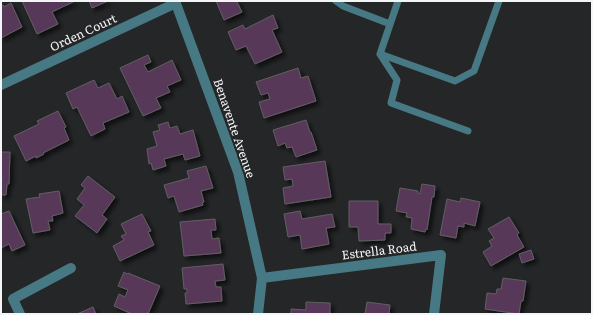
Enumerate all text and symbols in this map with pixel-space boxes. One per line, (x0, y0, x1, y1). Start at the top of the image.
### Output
street label: Orden Court (47, 9, 119, 55)
street label: Benavente Avenue (210, 76, 260, 180)
street label: Estrella Road (341, 236, 418, 264)

